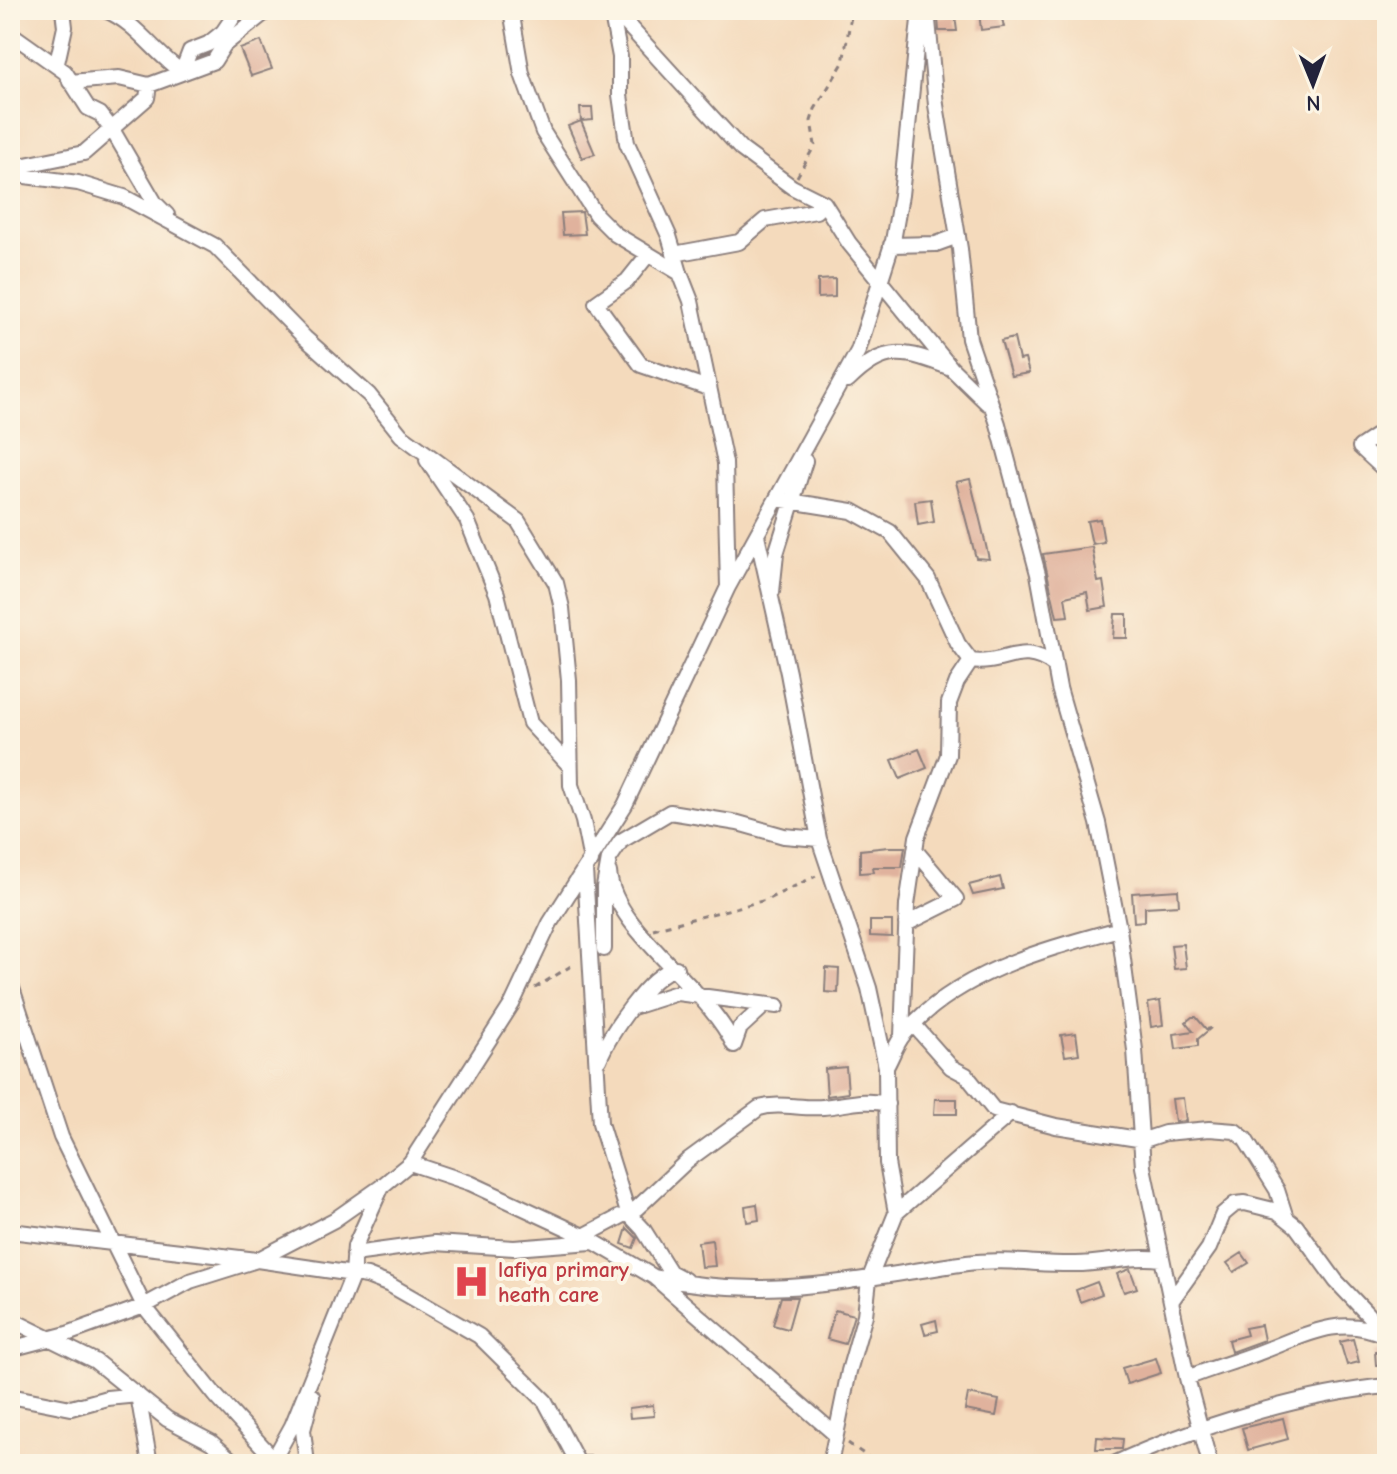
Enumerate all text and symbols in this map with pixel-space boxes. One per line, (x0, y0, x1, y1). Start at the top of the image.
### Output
north arrow (1273, 44, 1353, 124)
text: N (1306, 90, 1321, 116)
place label: lafiya primary heath care (498, 1257, 630, 1308)
hospital icon: lafiya primary heath care (453, 1263, 491, 1301)

